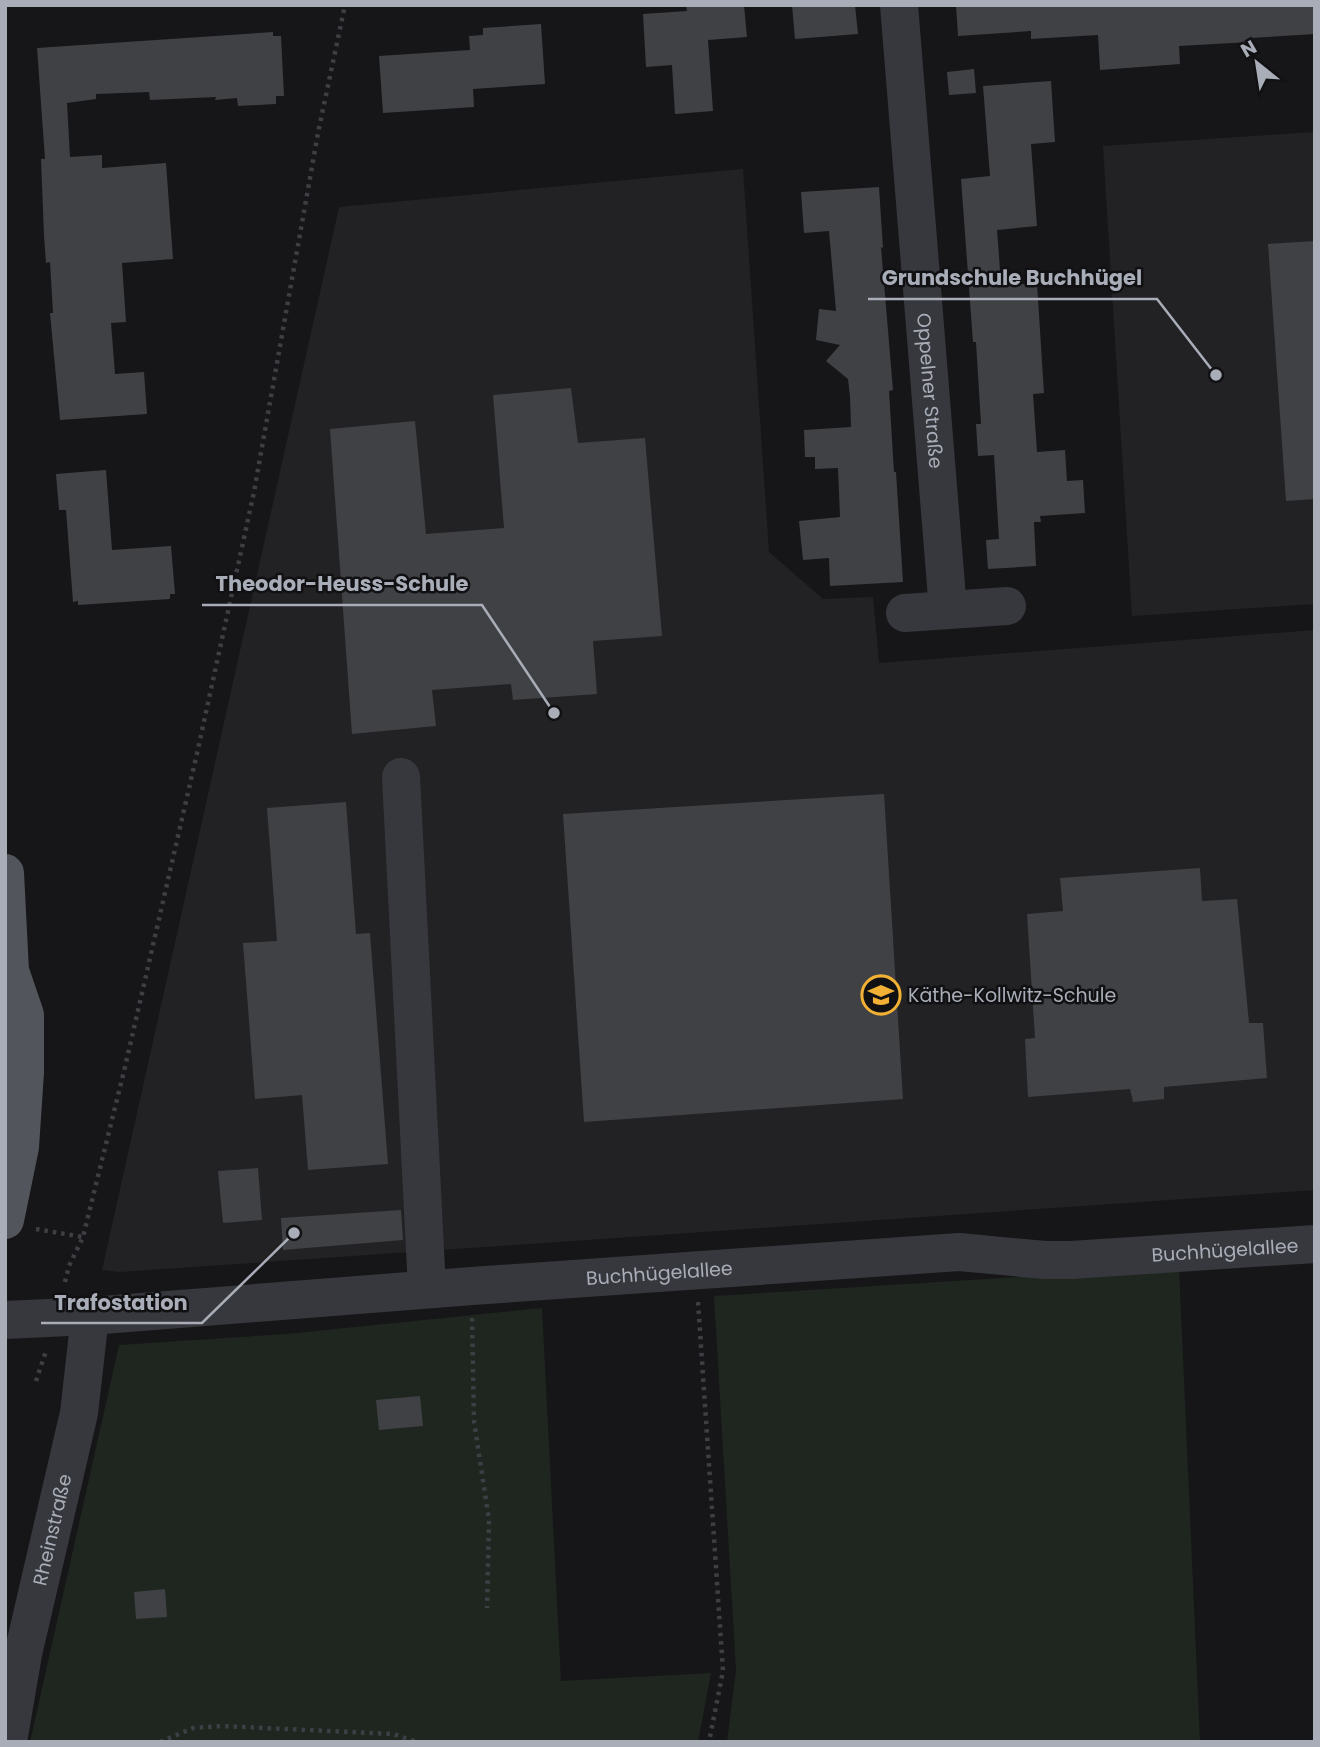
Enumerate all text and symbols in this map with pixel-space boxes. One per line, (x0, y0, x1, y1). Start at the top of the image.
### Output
north arrow (1222, 28, 1292, 98)
text: N (1236, 33, 1262, 64)
callout: Grundschule Buchhügel (868, 257, 1157, 299)
text: Grundschule Buchhügel (882, 263, 1142, 292)
street label: Oppelner Straße (910, 312, 949, 470)
callout: Theodor-Heuss-Schule (202, 563, 482, 605)
text: Theodor-Heuss-Schule (216, 569, 468, 598)
school or university icon: Käthe-Kollwitz-Schule (860, 974, 902, 1016)
place label: Käthe-Kollwitz-Schule (908, 982, 1116, 1009)
street label: Buchhügelallee (1151, 1232, 1299, 1269)
street label: Buchhügelallee (585, 1255, 734, 1292)
callout: Trafostation (41, 1281, 202, 1323)
text: Trafostation (54, 1288, 188, 1317)
street label: Rheinstraße (26, 1471, 78, 1588)

